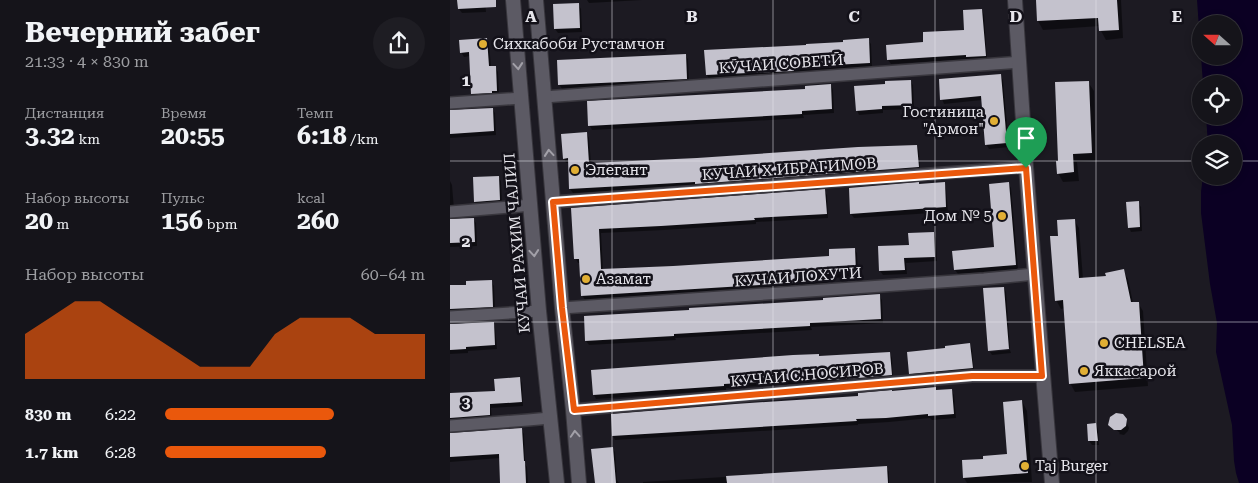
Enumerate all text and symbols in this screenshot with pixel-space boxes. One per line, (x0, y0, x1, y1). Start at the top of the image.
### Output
text: A (525, 7, 537, 26)
text: B (686, 7, 698, 26)
text: C (848, 7, 860, 26)
text: D (1010, 7, 1023, 26)
text: E (1172, 7, 1182, 26)
north arrow (1192, 15, 1242, 65)
map controls (1192, 15, 1242, 185)
text: Вечерний забег (25, 16, 260, 49)
button: share (373, 17, 425, 69)
place label: Сихкабоби Рустамчон (493, 35, 665, 53)
marker: Сихкабоби Рустамчон (477, 38, 489, 50)
street label: КӮЧАИ СОВЕТӢ (718, 51, 844, 77)
text: 21:33 · 4 × 830 m (25, 52, 149, 71)
one-way arrow (512, 62, 523, 70)
text: 1 (462, 71, 471, 90)
button: locate (1192, 75, 1242, 125)
place label: Гостиница "Армон" (902, 103, 984, 138)
text: Дистанция (25, 105, 104, 121)
text: Время (161, 105, 207, 121)
text: Темп (297, 105, 333, 121)
marker: Гостиница "Армон" (988, 115, 1000, 127)
pin (1005, 117, 1047, 168)
text: 3.32 (25, 121, 75, 150)
text: 20:55 (161, 121, 225, 150)
text: 6:18 (297, 121, 347, 150)
icon: arrive (1012, 124, 1040, 152)
text: km (75, 131, 100, 147)
text: /km (347, 131, 379, 147)
button: layers (1192, 135, 1242, 185)
one-way arrow (543, 149, 554, 157)
street label: КУЧАИ РАХИМ ЧАЛИЛ (500, 152, 534, 334)
street label: КУЧАИ Х.ИБРАГИМОВ (701, 154, 877, 184)
place label: Элегант (585, 161, 648, 179)
marker: Элегант (569, 164, 581, 176)
text: Набор высоты (25, 190, 129, 206)
text: Пульс (161, 190, 205, 206)
text: kcal (297, 190, 325, 206)
text: 20 (25, 206, 53, 235)
text: 156 (161, 206, 203, 235)
text: 260 (297, 206, 339, 235)
place label: Дом № 5 (924, 207, 992, 225)
marker: Дом № 5 (996, 210, 1008, 222)
text: m (53, 216, 69, 232)
text: bpm (203, 216, 238, 232)
text: 2 (462, 232, 471, 251)
one-way arrow (528, 249, 539, 257)
street label: КУЧАИ ЛОХУТИ (734, 264, 863, 290)
text: Набор высоты (25, 265, 144, 284)
text: 60–64 m (361, 265, 425, 284)
place label: Азамат (596, 270, 651, 288)
marker: Азамат (580, 273, 592, 285)
place label: CHELSEA (1114, 334, 1186, 352)
marker: CHELSEA (1098, 337, 1110, 349)
street label: КУЧАИ С.НОСИРОВ (730, 359, 884, 391)
place label: Яккасарой (1094, 362, 1177, 380)
marker: Яккасарой (1078, 365, 1090, 377)
text: 3 (462, 393, 471, 412)
text: 830 m (25, 405, 71, 424)
text: 6:22 (105, 405, 136, 424)
one-way arrow (570, 430, 581, 438)
text: 1.7 km (25, 443, 78, 462)
text: 6:28 (105, 443, 136, 462)
place label: Taj Burger (1035, 457, 1108, 475)
marker: Taj Burger (1019, 460, 1031, 472)

